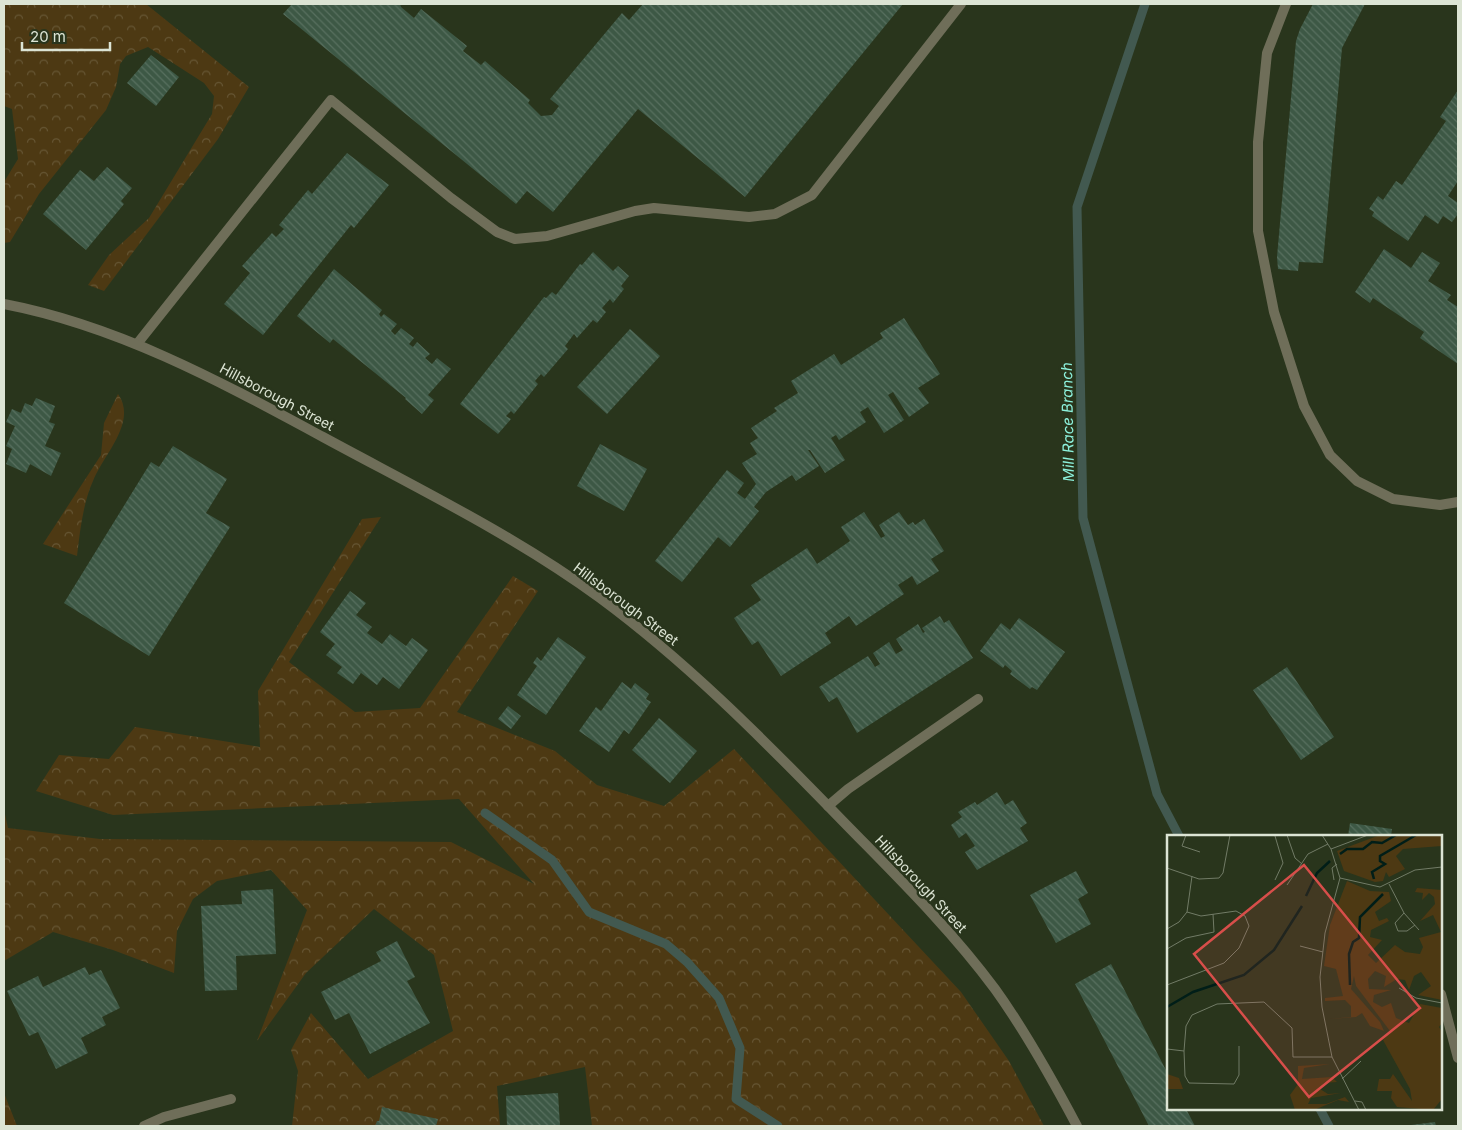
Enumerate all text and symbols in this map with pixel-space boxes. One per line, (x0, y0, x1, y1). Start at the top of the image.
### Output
scale bar (22, 20, 110, 52)
text: 20 m (30, 27, 66, 46)
street label: Hillsborough Street (217, 359, 338, 434)
water label: Mill Race Branch (1057, 362, 1078, 482)
street label: Hillsborough Street (570, 559, 682, 649)
street label: Hillsborough Street (872, 831, 971, 936)
inset map (1167, 835, 1442, 1110)

